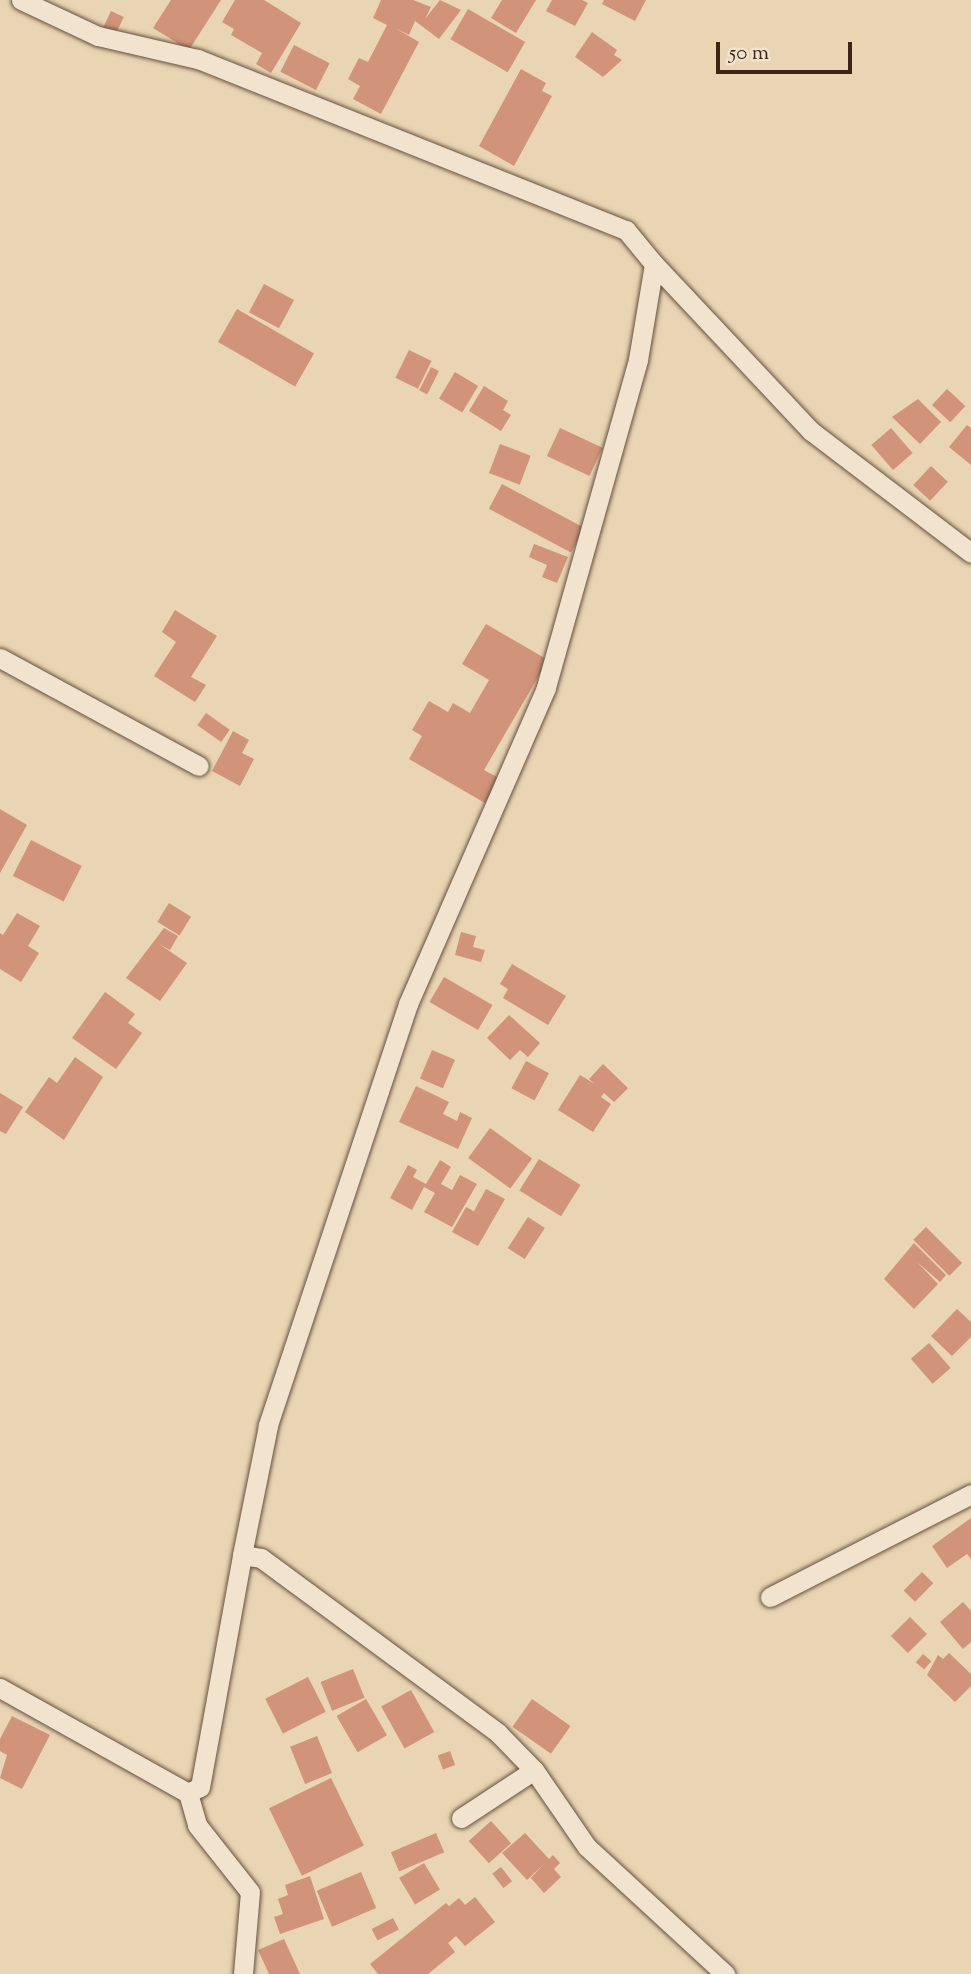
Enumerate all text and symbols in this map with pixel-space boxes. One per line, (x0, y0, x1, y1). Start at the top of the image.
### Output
scale bar (719, 28, 856, 72)
text: 50 m (729, 39, 769, 69)

